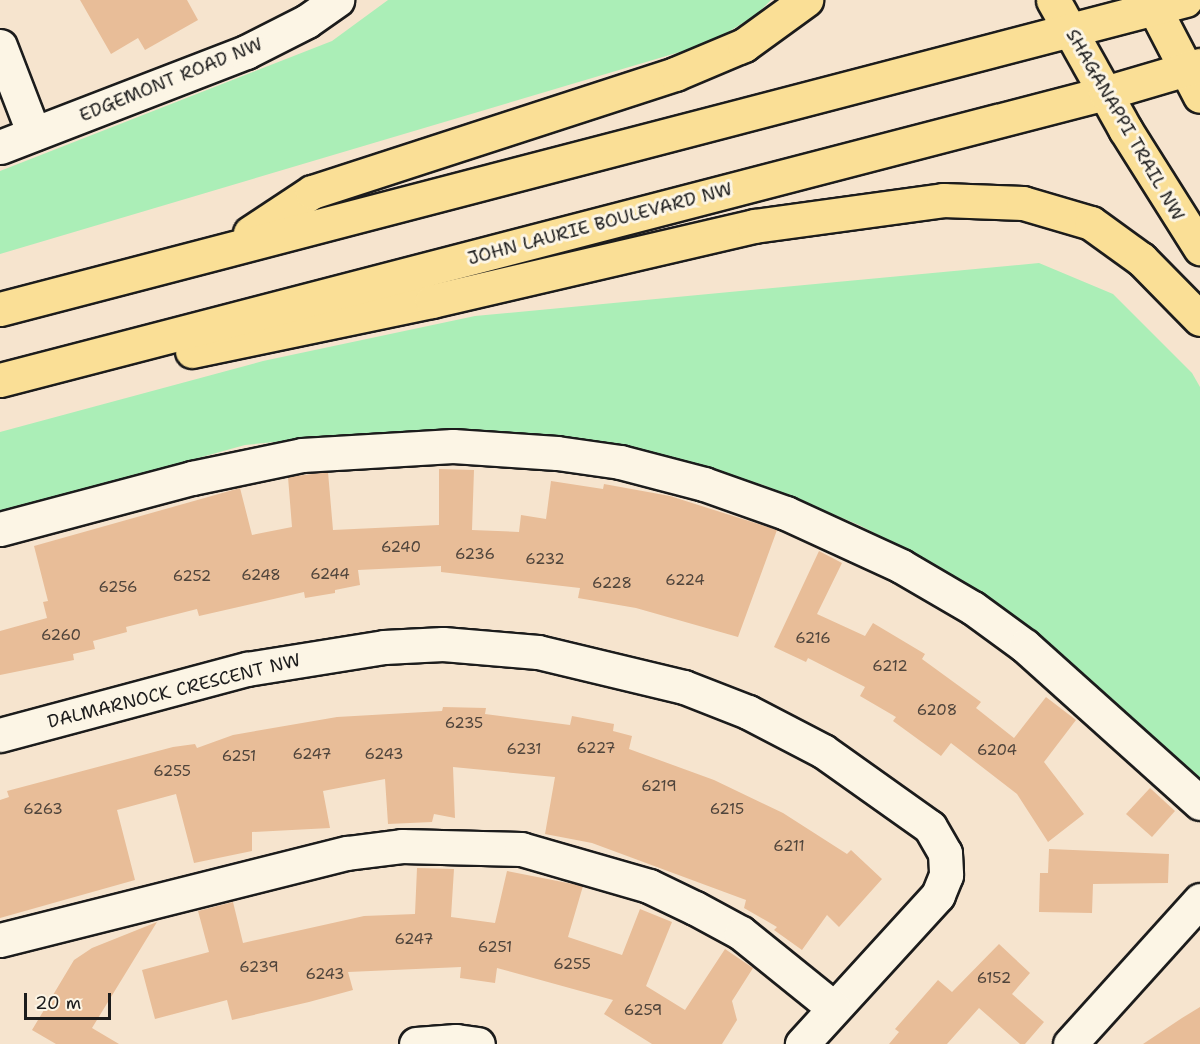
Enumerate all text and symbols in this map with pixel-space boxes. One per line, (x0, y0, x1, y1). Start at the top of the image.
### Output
street label: SHAGANAPPI TRAIL NW (1061, 25, 1189, 225)
street label: EDGEMONT ROAD NW (76, 33, 266, 127)
street label: JOHN LAURIE BOULEVARD NW (465, 178, 735, 270)
house number: 6240 (381, 539, 421, 557)
house number: 6236 (455, 546, 495, 564)
house number: 6232 (525, 551, 565, 569)
house number: 6244 (310, 566, 350, 584)
house number: 6248 (241, 567, 281, 585)
house number: 6252 (173, 568, 211, 586)
house number: 6224 (665, 572, 705, 590)
house number: 6228 (592, 575, 632, 593)
house number: 6256 (98, 579, 138, 597)
house number: 6260 (41, 627, 81, 645)
house number: 6216 (795, 630, 831, 648)
street label: DALMARNOCK CRESCENT NW (45, 649, 303, 733)
house number: 6212 (872, 658, 908, 676)
house number: 6208 (917, 702, 957, 720)
house number: 6235 (445, 715, 483, 733)
house number: 6227 (576, 740, 616, 758)
house number: 6231 (506, 741, 542, 759)
house number: 6204 (977, 742, 1017, 760)
house number: 6247 (292, 746, 332, 764)
house number: 6243 (364, 746, 404, 764)
house number: 6251 (222, 748, 256, 766)
house number: 6255 (153, 763, 191, 781)
house number: 6219 (641, 778, 677, 796)
house number: 6263 (23, 801, 63, 819)
house number: 6215 (710, 801, 744, 819)
house number: 6211 (773, 838, 805, 856)
house number: 6247 (394, 931, 434, 949)
house number: 6251 (478, 939, 512, 957)
house number: 6255 (553, 956, 591, 974)
house number: 6239 (239, 959, 279, 977)
house number: 6243 (305, 966, 345, 984)
house number: 6152 (977, 970, 1011, 988)
scale bar (27, 981, 114, 1019)
text: 20 m (35, 991, 81, 1015)
house number: 6259 (624, 1002, 662, 1020)

